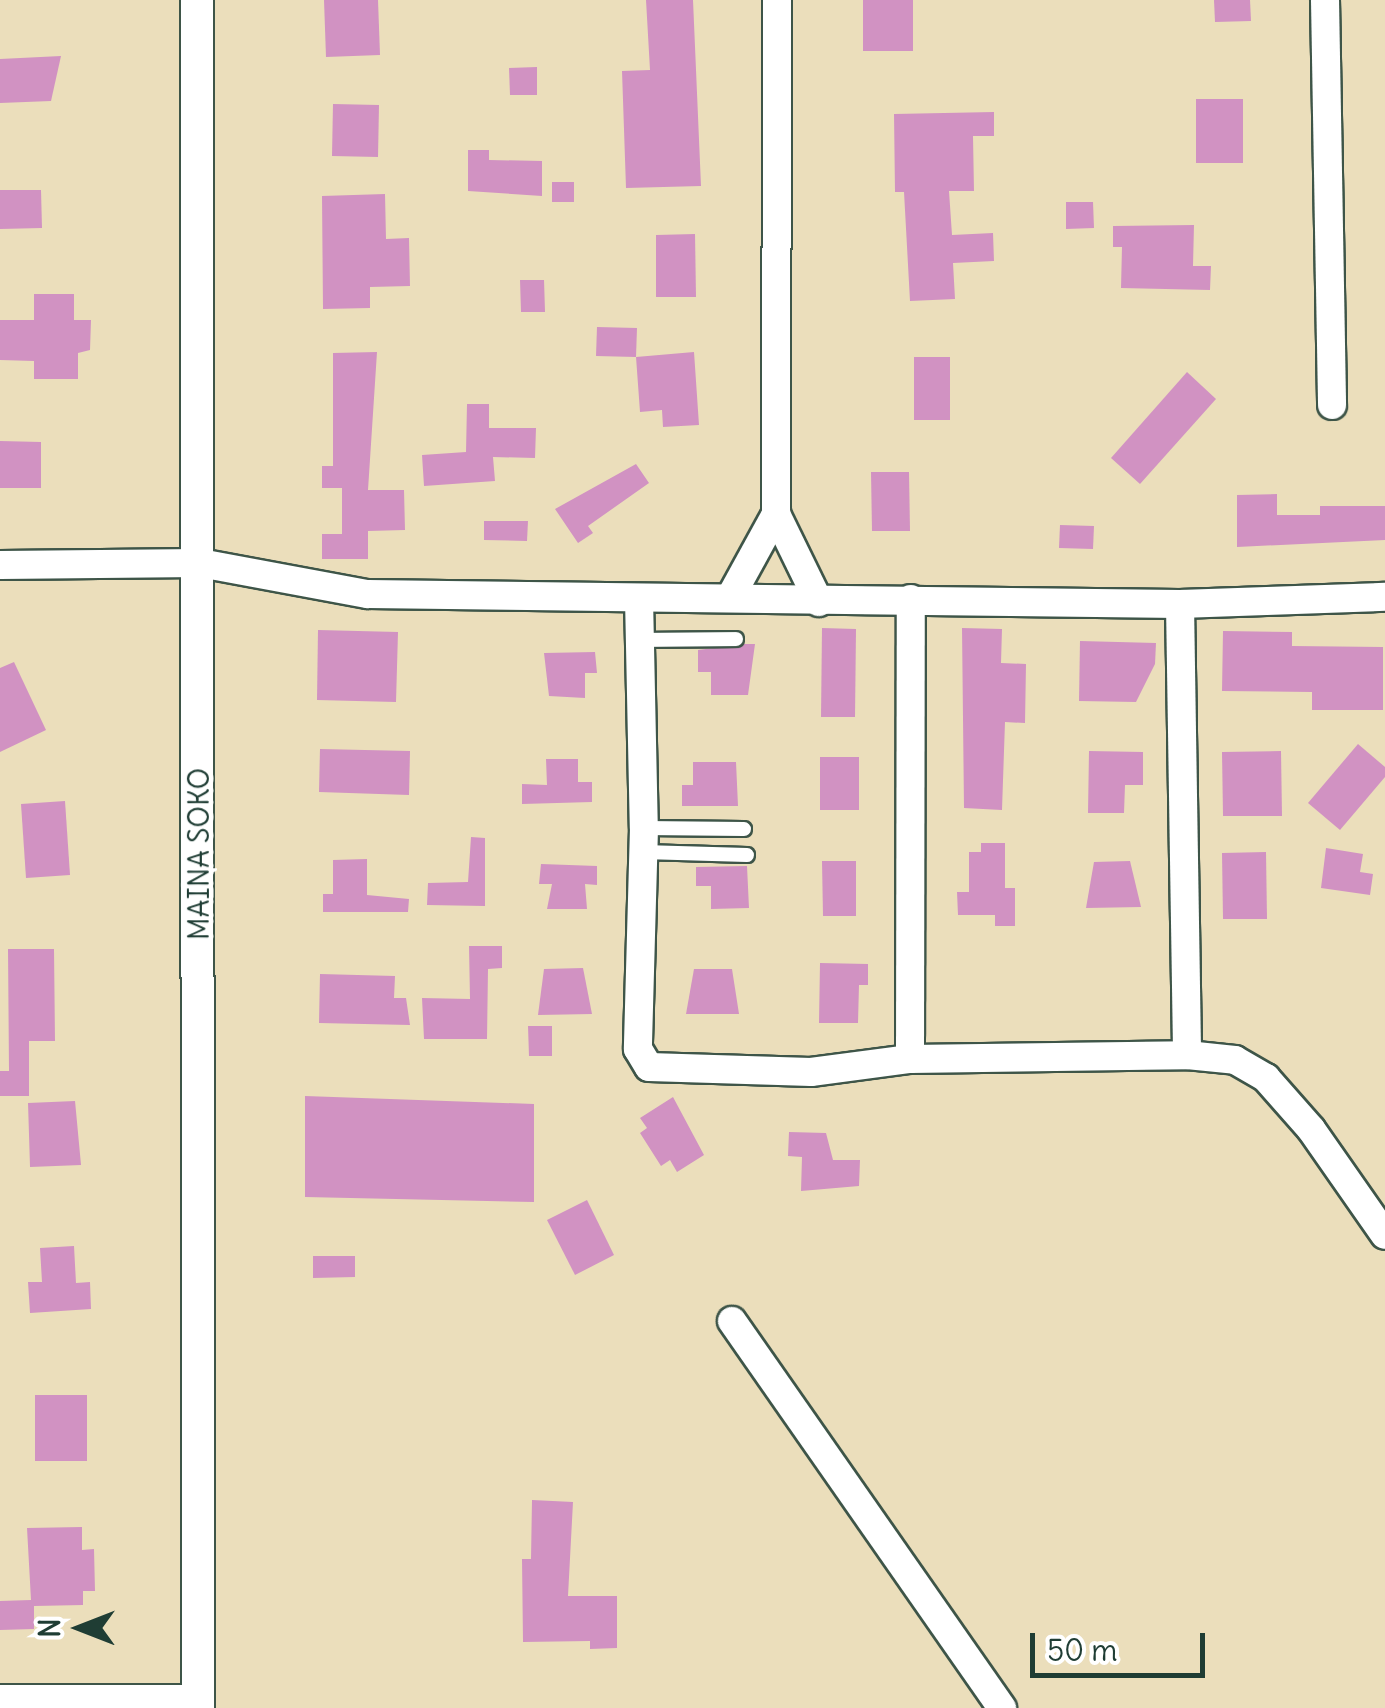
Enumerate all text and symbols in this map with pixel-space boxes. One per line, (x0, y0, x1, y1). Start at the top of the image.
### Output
street label: MAINA SOKO (182, 768, 216, 940)
north arrow (30, 1578, 130, 1678)
scale bar (1035, 1613, 1210, 1675)
text: N (32, 1618, 68, 1638)
text: 50 m (1047, 1631, 1117, 1669)

